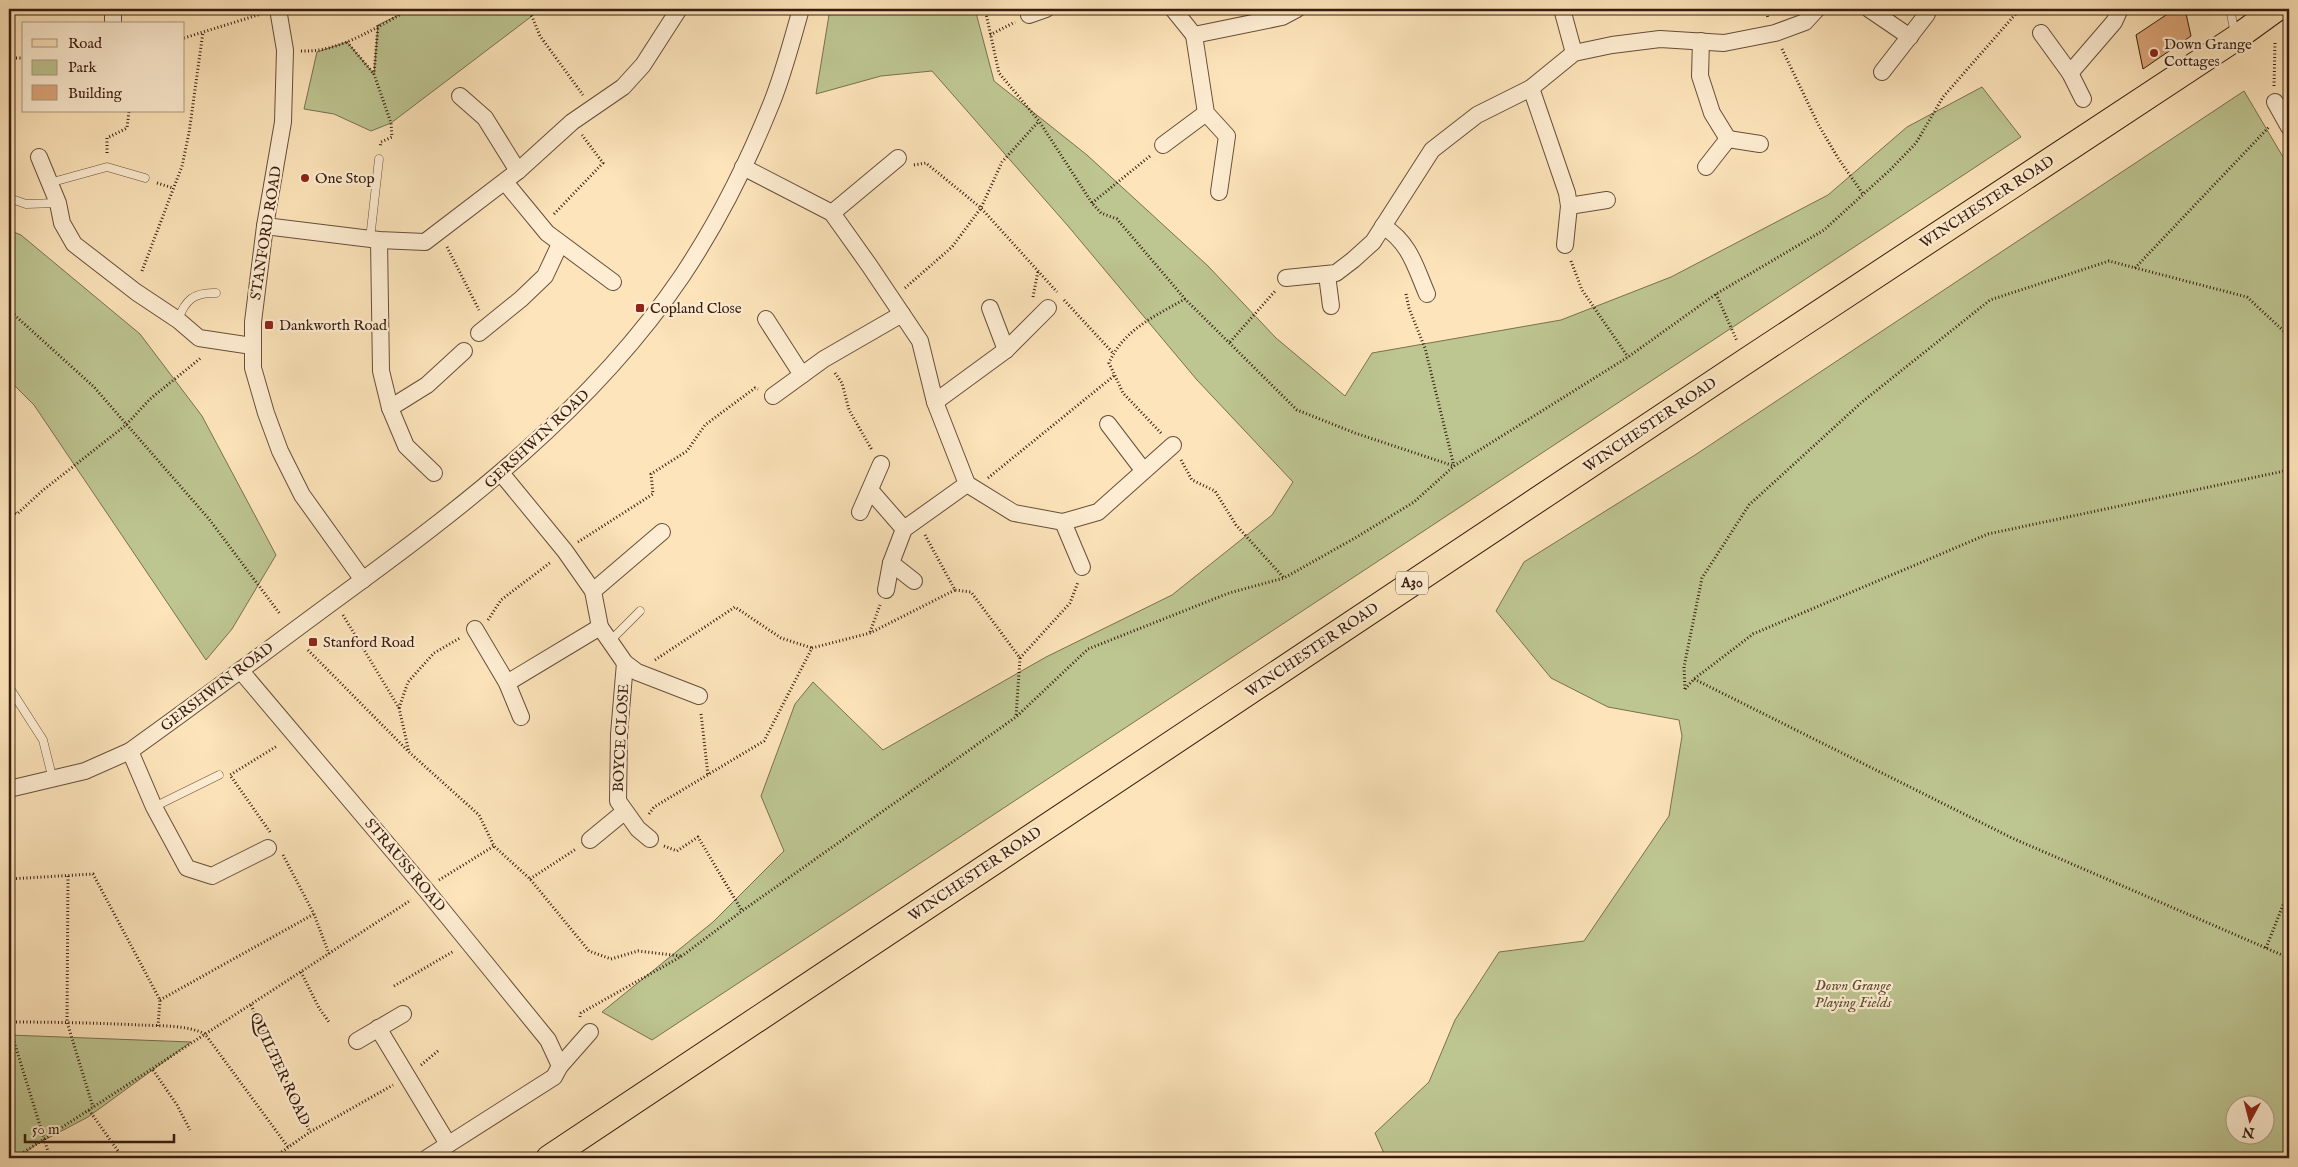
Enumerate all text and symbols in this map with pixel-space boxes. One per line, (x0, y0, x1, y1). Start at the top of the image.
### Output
legend (22, 22, 185, 112)
text: Road (68, 34, 103, 53)
place label: Down Grange Cottages (2164, 35, 2252, 71)
marker: Down Grange Cottages (2148, 47, 2160, 59)
text: Park (68, 58, 98, 77)
text: Building (68, 84, 123, 103)
street label: WINCHESTER ROAD (1916, 151, 2058, 253)
street label: STANFORD ROAD (246, 165, 286, 301)
place label: One Stop (315, 169, 375, 188)
marker: One Stop (299, 172, 311, 184)
place label: Copland Close (650, 299, 742, 318)
marker: Copland Close (634, 302, 646, 314)
place label: Dankworth Road (279, 316, 388, 335)
marker: Dankworth Road (263, 319, 275, 331)
street label: WINCHESTER ROAD (1580, 373, 1720, 477)
street label: GERSHWIN ROAD (481, 385, 593, 493)
road number: A30 (1396, 572, 1428, 594)
street label: WINCHESTER ROAD (1242, 598, 1382, 702)
place label: Stanford Road (323, 633, 415, 652)
marker: Stanford Road (307, 636, 319, 648)
street label: GERSHWIN ROAD (157, 638, 277, 736)
street label: BOYCE CLOSE (609, 683, 633, 793)
street label: STRAUSS ROAD (360, 814, 450, 916)
street label: WINCHESTER ROAD (905, 822, 1045, 926)
park label: Down Grange Playing Fields (1815, 976, 1892, 1013)
street label: QUILTER ROAD (245, 1009, 315, 1129)
north arrow (2226, 1094, 2276, 1144)
scale bar (25, 1112, 174, 1144)
text: 50 m (32, 1120, 60, 1139)
text: N (2241, 1122, 2257, 1142)

